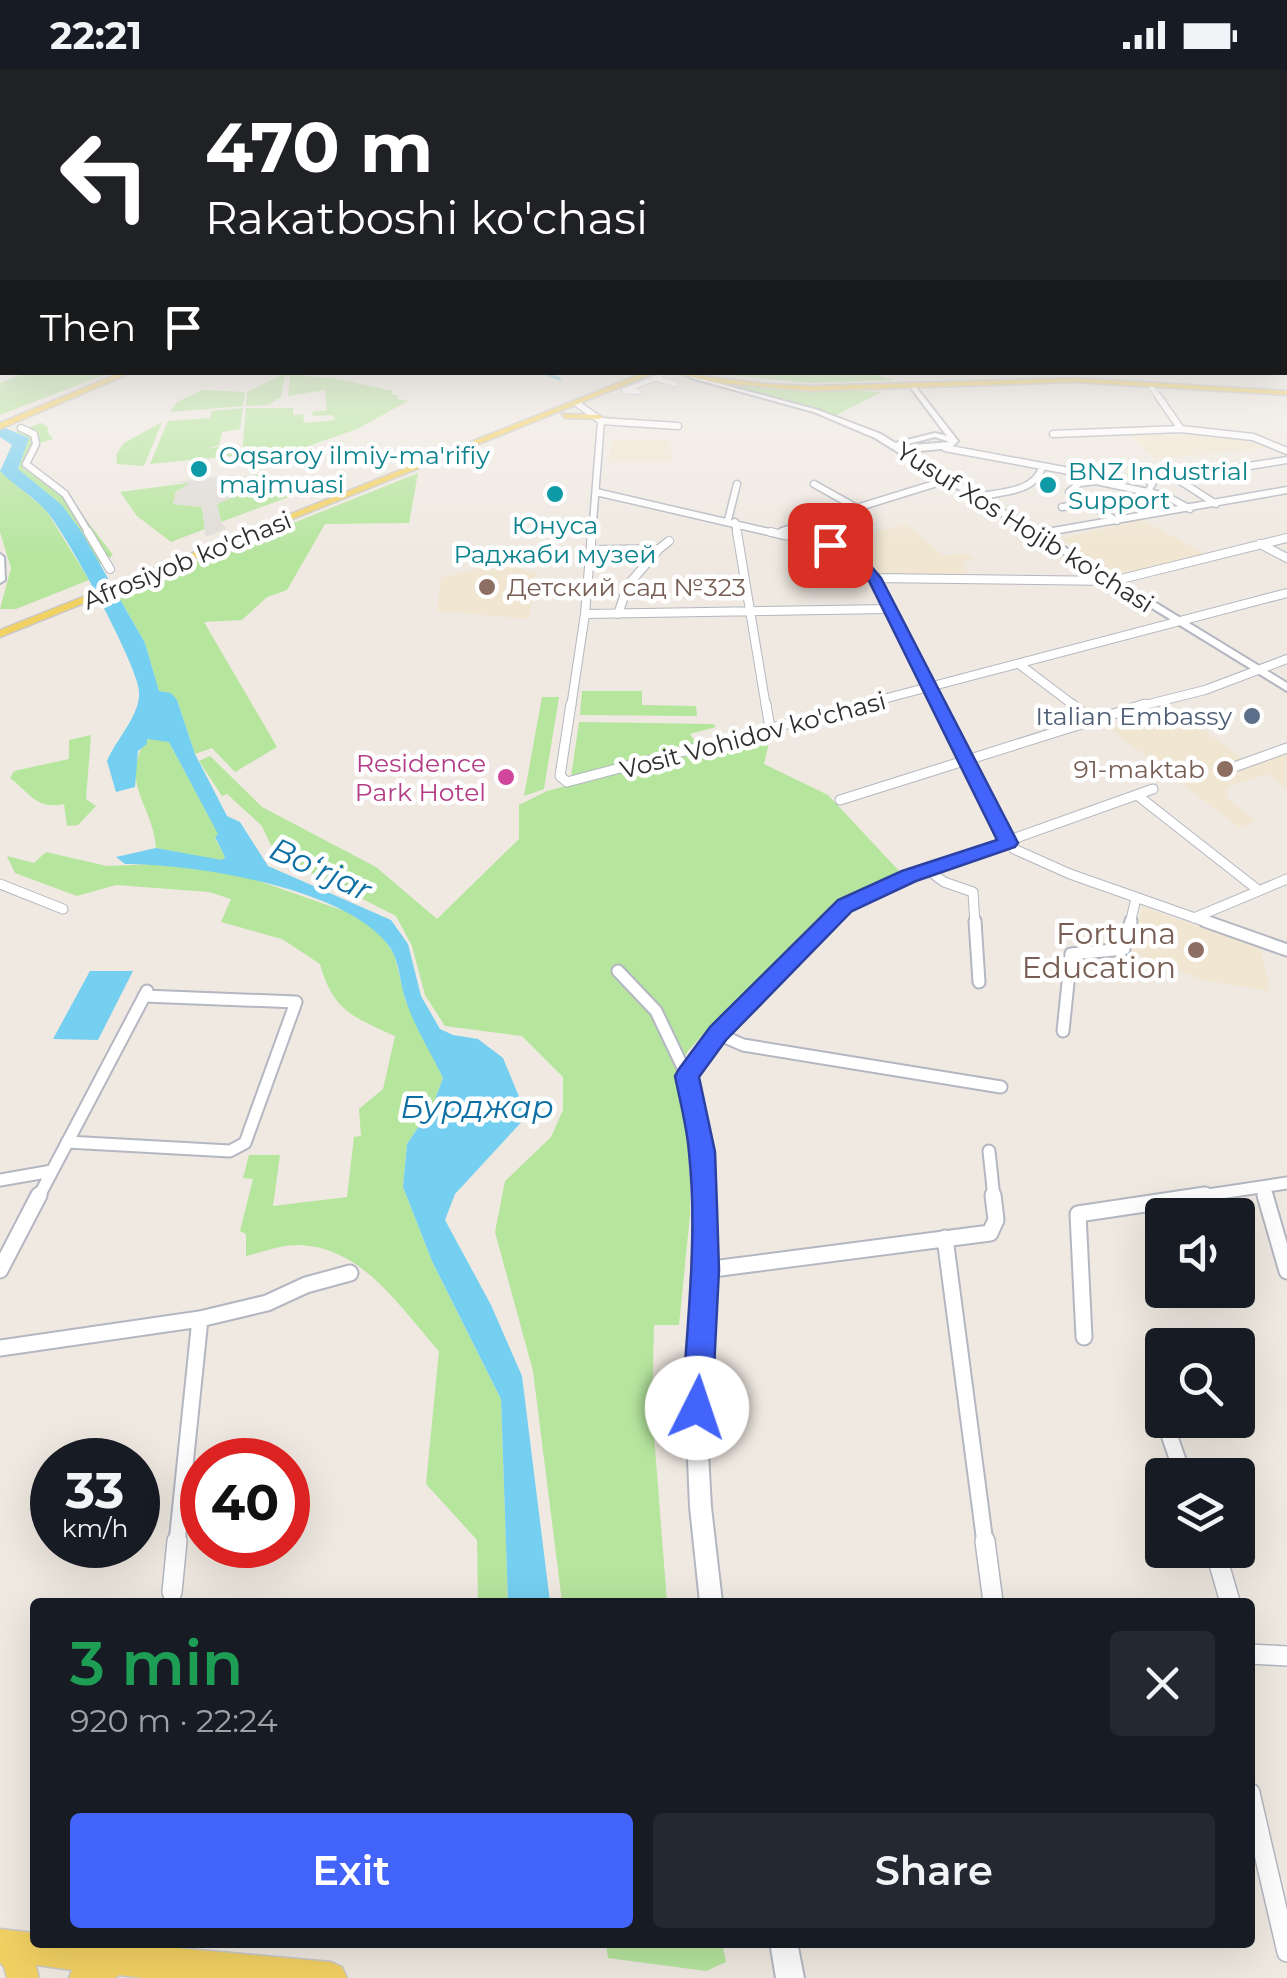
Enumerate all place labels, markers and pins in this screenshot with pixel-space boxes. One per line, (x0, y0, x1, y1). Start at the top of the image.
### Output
place label: Oqsaroy ilmiy-ma'rifiy majmuasi (219, 440, 490, 499)
place label: BNZ Industrial Support (1068, 456, 1249, 515)
marker: Oqsaroy ilmiy-ma'rifiy majmuasi (188, 458, 210, 480)
marker: BNZ Industrial Support (1037, 474, 1059, 496)
marker: Юнуса Раджаби музей (544, 483, 566, 505)
pin (788, 503, 873, 588)
place label: Юнуса Раджаби музей (453, 510, 657, 569)
place label: Детский сад №323 (507, 572, 746, 602)
marker: Детский сад №323 (476, 576, 498, 598)
place label: Italian Embassy (1036, 701, 1232, 731)
marker: Italian Embassy (1241, 705, 1263, 727)
place label: Residence Park Hotel (355, 748, 486, 807)
place label: 91-maktab (1074, 754, 1205, 784)
marker: 91-maktab (1214, 758, 1236, 780)
marker: Residence Park Hotel (495, 766, 517, 788)
place label: Fortuna Education (1022, 915, 1176, 986)
marker: Fortuna Education (1185, 939, 1207, 961)

